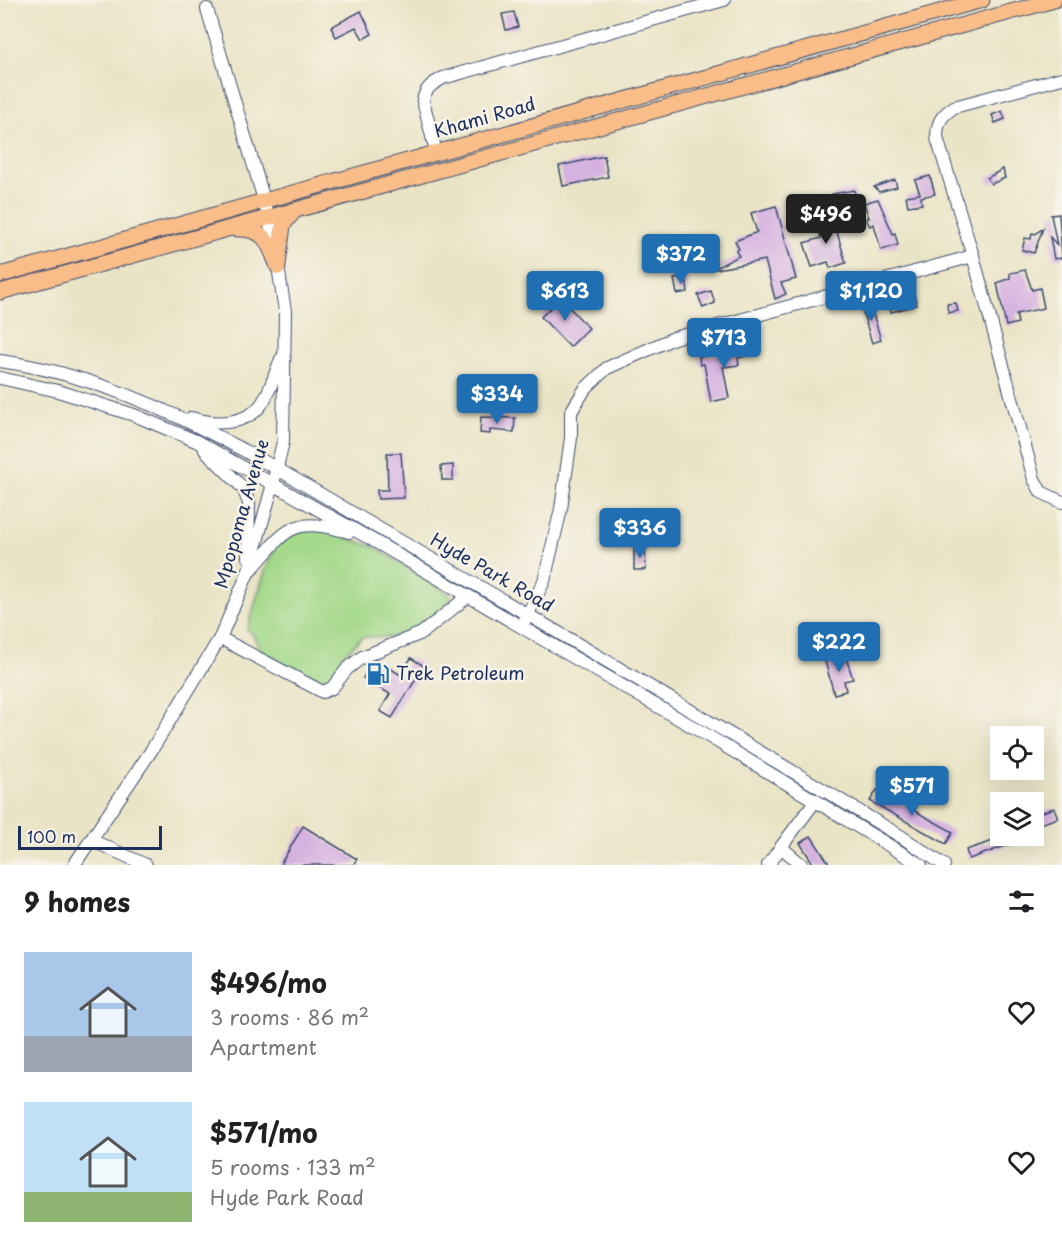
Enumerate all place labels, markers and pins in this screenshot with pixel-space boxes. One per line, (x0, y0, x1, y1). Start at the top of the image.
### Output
pin: $496 (790, 194, 862, 245)
pin: $372 (645, 234, 717, 285)
pin: $613 (529, 271, 601, 322)
pin: $1,120 (822, 271, 920, 322)
pin: $713 (688, 318, 760, 369)
pin: $334 (461, 374, 533, 425)
pin: $336 (604, 508, 676, 559)
pin: $222 (803, 622, 875, 673)
place label: Trek Petroleum (396, 659, 525, 686)
fuel station icon: Trek Petroleum (365, 661, 391, 687)
pin: $571 (876, 766, 948, 817)

